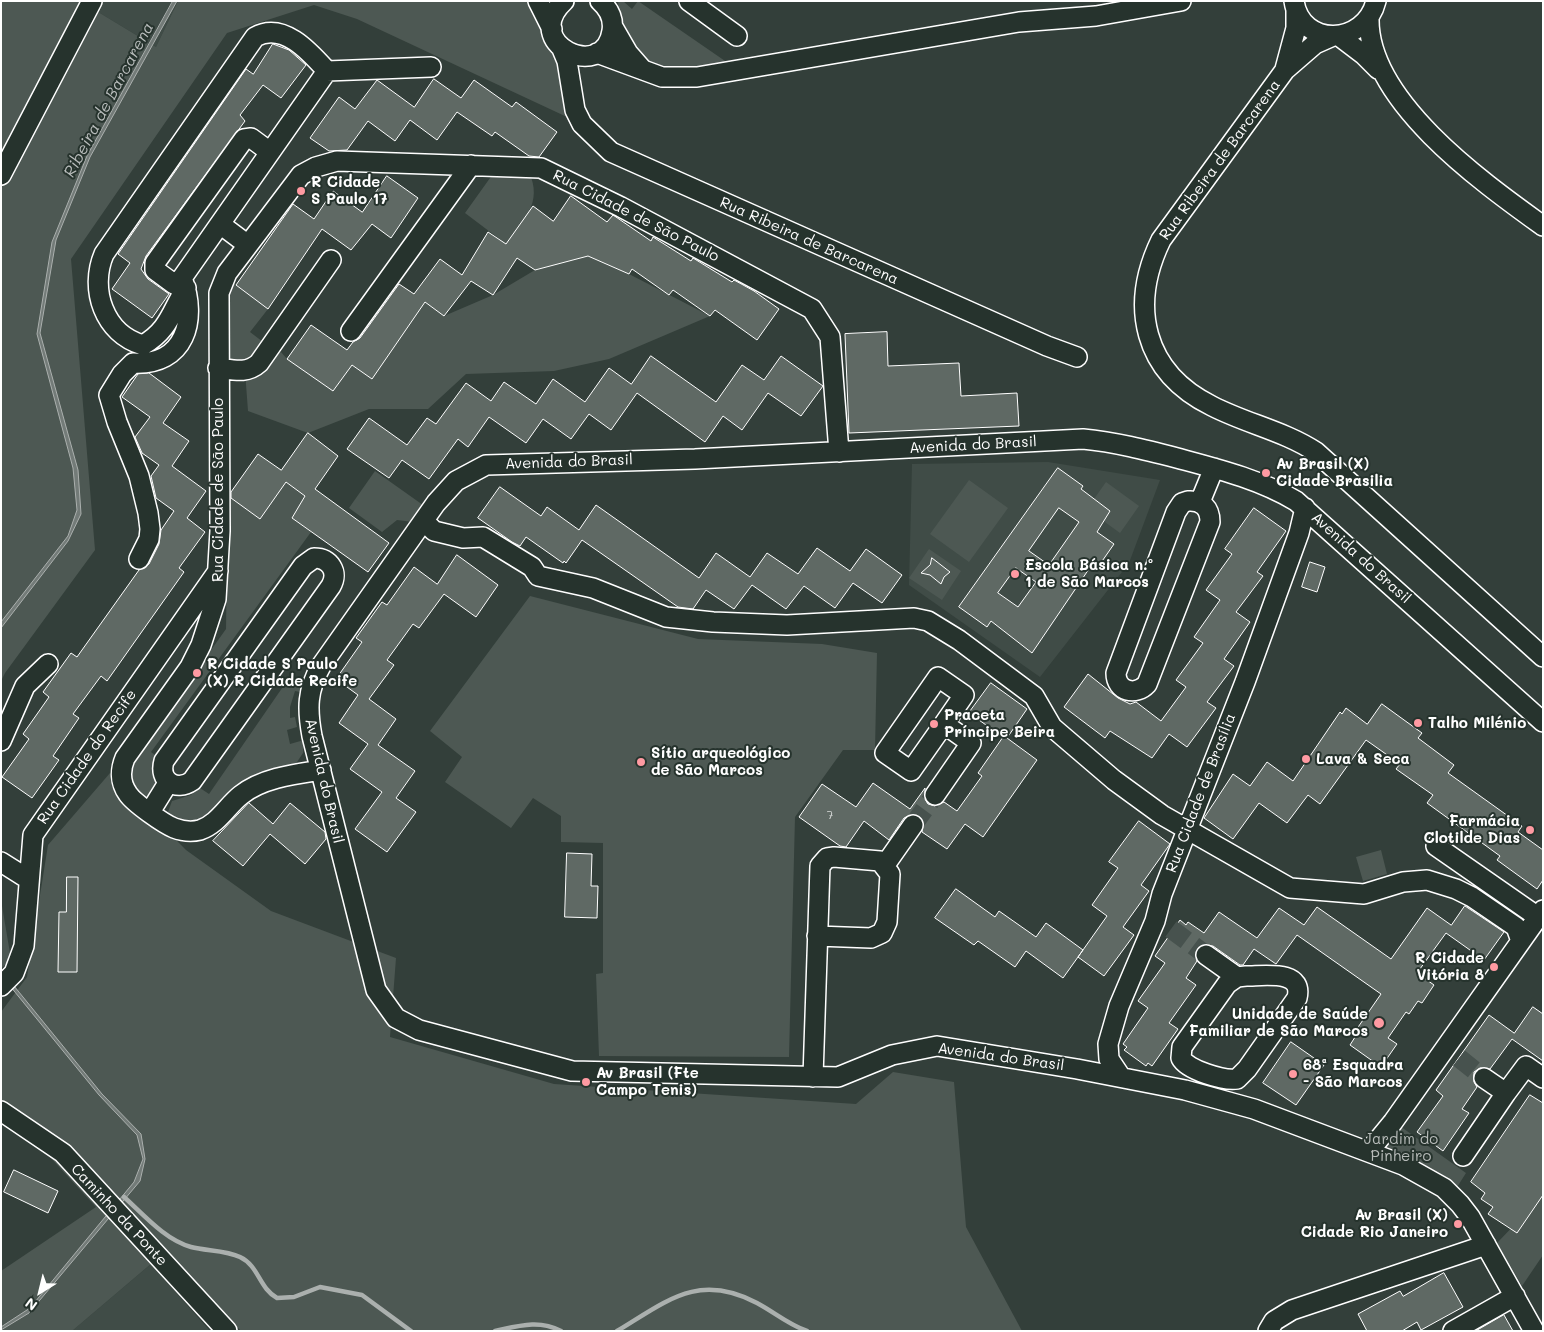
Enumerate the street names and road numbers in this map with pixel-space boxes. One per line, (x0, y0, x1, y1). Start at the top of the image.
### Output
street label: Rua Ribeira de Barcarena (1156, 76, 1284, 244)
street label: Rua Cidade de São Paulo (550, 166, 722, 266)
street label: Rua Ribeira de Barcarena (717, 193, 901, 289)
street label: Rua Cidade de São Paulo (209, 398, 227, 582)
street label: Avenida do Brasil (909, 433, 1037, 457)
street label: Avenida do Brasil (505, 451, 633, 473)
street label: Avenida do Brasil (1308, 509, 1414, 607)
street label: Rua Cidade do Recife (34, 686, 140, 828)
street label: Rua Cidade de Brasília (1162, 711, 1240, 875)
street label: Avenida do Brasil (301, 717, 347, 845)
street label: Avenida do Brasil (937, 1039, 1065, 1075)
street label: Caminho da Ponte (67, 1160, 171, 1270)

